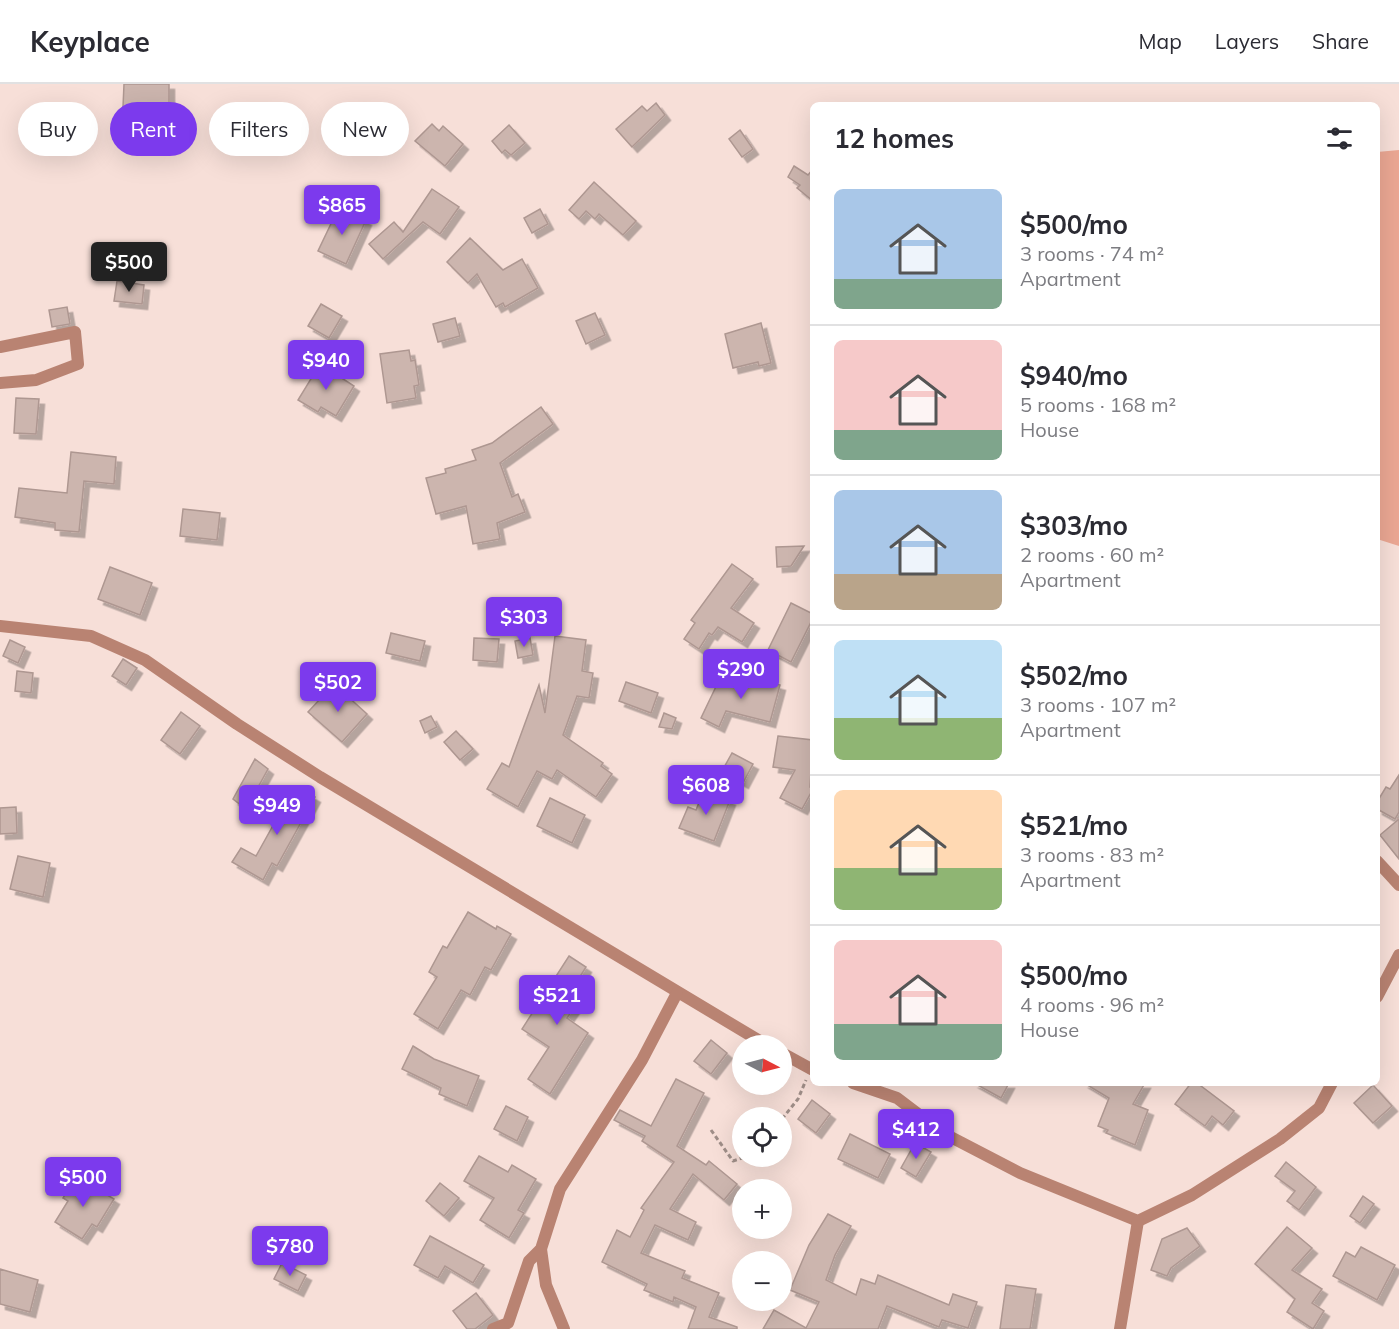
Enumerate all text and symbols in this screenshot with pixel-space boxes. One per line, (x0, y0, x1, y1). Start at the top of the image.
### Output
text: Keyplace (30, 24, 150, 59)
text: Map (1139, 28, 1182, 54)
text: Layers (1215, 28, 1279, 54)
text: Share (1312, 28, 1369, 54)
chip: Buy (18, 102, 98, 156)
chip: Rent (110, 102, 197, 156)
chip: Filters (209, 102, 309, 156)
chip: New (321, 102, 409, 156)
text: 12 homes (834, 122, 954, 155)
icon: filters (1323, 122, 1356, 155)
pin: $865 (306, 185, 378, 236)
text: $865 (318, 192, 366, 217)
text: $500/mo (1020, 208, 1128, 241)
icon: home (882, 213, 954, 285)
text: 3 rooms · 74 m² (1020, 241, 1164, 266)
pin: $500 (93, 242, 165, 293)
text: $500 (105, 249, 153, 274)
text: Apartment (1020, 266, 1121, 291)
pin: $940 (290, 340, 362, 391)
text: $940 (302, 347, 350, 372)
text: $940/mo (1020, 359, 1128, 392)
icon: home (882, 364, 954, 436)
text: 5 rooms · 168 m² (1020, 392, 1176, 417)
text: House (1020, 417, 1079, 442)
text: $303/mo (1020, 509, 1128, 542)
icon: home (882, 514, 954, 586)
text: 2 rooms · 60 m² (1020, 542, 1164, 567)
text: Apartment (1020, 567, 1121, 592)
pin: $303 (488, 597, 560, 648)
text: $303 (500, 604, 548, 629)
pin: $290 (705, 649, 777, 700)
text: $290 (717, 656, 765, 681)
text: $502/mo (1020, 659, 1128, 692)
pin: $502 (302, 662, 374, 713)
icon: home (882, 664, 954, 736)
text: $502 (314, 669, 362, 694)
text: 3 rooms · 107 m² (1020, 692, 1176, 717)
text: Apartment (1020, 717, 1121, 742)
pin: $608 (670, 765, 742, 816)
text: $608 (682, 772, 730, 797)
pin: $949 (241, 785, 313, 836)
text: $949 (253, 792, 301, 817)
text: $521/mo (1020, 809, 1128, 842)
icon: home (882, 814, 954, 886)
text: 3 rooms · 83 m² (1020, 842, 1164, 867)
text: Apartment (1020, 867, 1121, 892)
text: $500/mo (1020, 959, 1128, 992)
icon: home (882, 964, 954, 1036)
pin: $521 (521, 975, 593, 1026)
text: $521 (533, 982, 581, 1007)
text: 4 rooms · 96 m² (1020, 992, 1164, 1017)
text: House (1020, 1017, 1079, 1042)
north arrow (732, 1035, 792, 1095)
map controls (732, 1035, 792, 1311)
button: locate (732, 1107, 792, 1167)
pin: $412 (880, 1109, 952, 1160)
text: $412 (892, 1116, 940, 1141)
pin: $500 (47, 1157, 119, 1208)
text: $500 (59, 1164, 107, 1189)
button: + (732, 1179, 792, 1239)
pin: $780 (254, 1226, 326, 1277)
text: $780 (266, 1233, 314, 1258)
button: − (732, 1251, 792, 1311)

